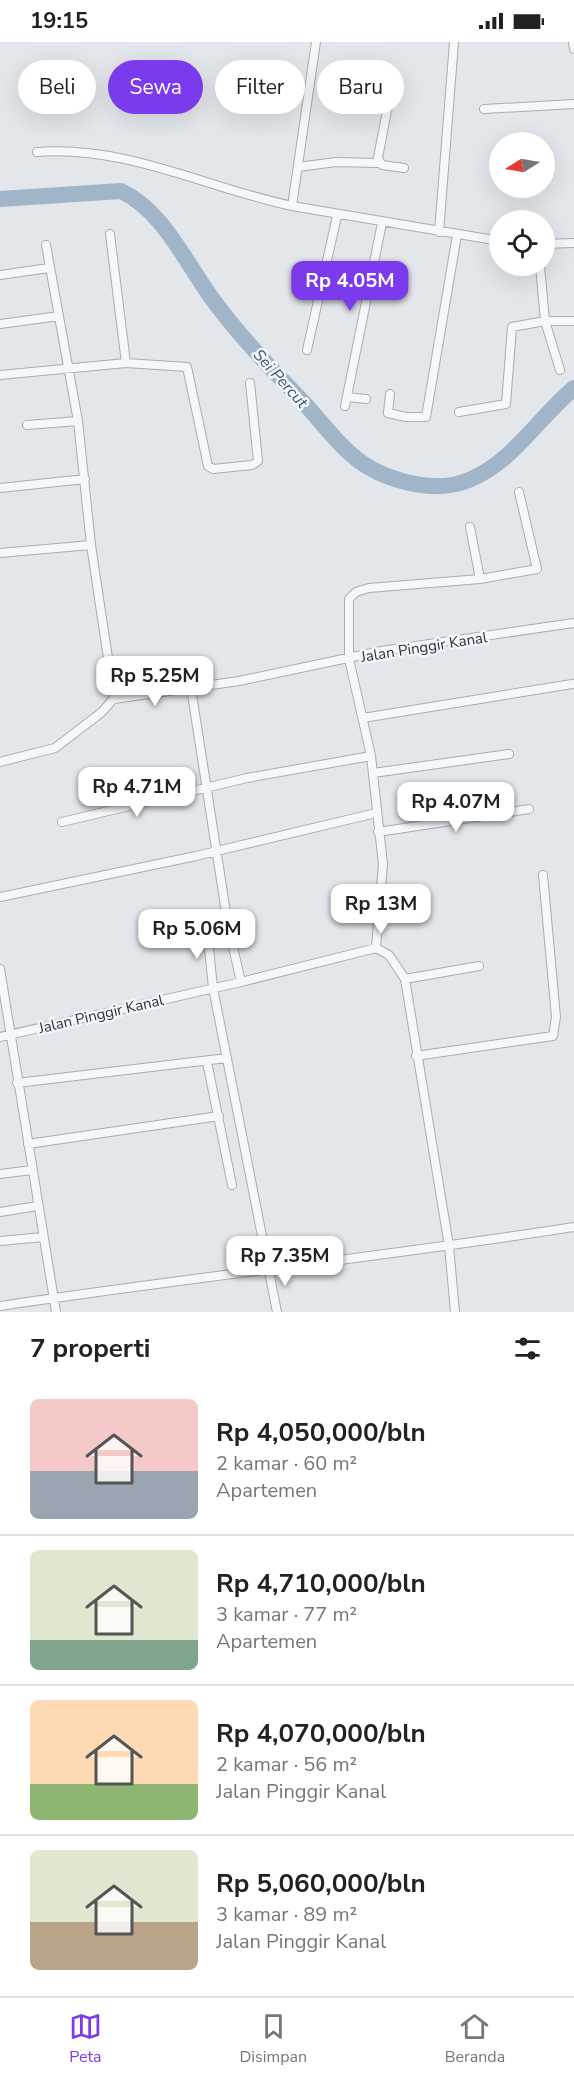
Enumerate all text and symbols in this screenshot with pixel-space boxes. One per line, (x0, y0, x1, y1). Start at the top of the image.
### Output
text: 19:15 (30, 6, 88, 36)
chip: Beli (18, 60, 96, 114)
chip: Sewa (108, 60, 203, 114)
chip: Filter (215, 60, 305, 114)
chip: Baru (317, 60, 404, 114)
north arrow (489, 132, 555, 198)
map controls (489, 132, 555, 276)
button: locate (489, 210, 555, 276)
pin: Rp 4.05M (288, 261, 412, 312)
text: Rp 4.05M (305, 267, 395, 294)
water label: Sei Percut (248, 345, 313, 413)
street label: Jalan Pinggir Kanal (358, 627, 489, 667)
pin: Rp 5.25M (93, 656, 217, 707)
text: Rp 5.25M (110, 662, 200, 689)
pin: Rp 4.71M (75, 767, 199, 818)
text: Rp 4.71M (92, 773, 182, 800)
pin: Rp 4.07M (394, 782, 518, 833)
text: Rp 4.07M (411, 788, 501, 815)
pin: Rp 13M (332, 884, 430, 935)
text: Rp 13M (345, 890, 417, 917)
pin: Rp 5.06M (135, 909, 259, 960)
text: Rp 5.06M (152, 915, 242, 942)
street label: Jalan Pinggir Kanal (36, 990, 166, 1038)
pin: Rp 7.35M (223, 1236, 347, 1287)
text: Rp 7.35M (240, 1242, 330, 1269)
text: 7 properti (30, 1331, 150, 1366)
icon: filters (511, 1332, 544, 1365)
text: Rp 4,050,000/bln (216, 1415, 426, 1450)
icon: home (78, 1423, 150, 1495)
text: 2 kamar · 60 m² (216, 1450, 357, 1477)
text: Apartemen (216, 1477, 317, 1504)
text: Rp 4,710,000/bln (216, 1566, 426, 1601)
icon: home (78, 1574, 150, 1646)
text: 3 kamar · 77 m² (216, 1601, 357, 1628)
text: Apartemen (216, 1628, 317, 1655)
text: Rp 4,070,000/bln (216, 1716, 426, 1751)
icon: home (78, 1724, 150, 1796)
text: 2 kamar · 56 m² (216, 1751, 357, 1778)
text: Jalan Pinggir Kanal (216, 1778, 386, 1805)
text: Rp 5,060,000/bln (216, 1866, 426, 1901)
icon: home (78, 1874, 150, 1946)
text: 3 kamar · 89 m² (216, 1901, 357, 1928)
text: Jalan Pinggir Kanal (216, 1928, 386, 1955)
tab: Peta (69, 2010, 102, 2068)
tab: Disimpan (240, 2010, 307, 2068)
tab: Beranda (445, 2010, 505, 2068)

